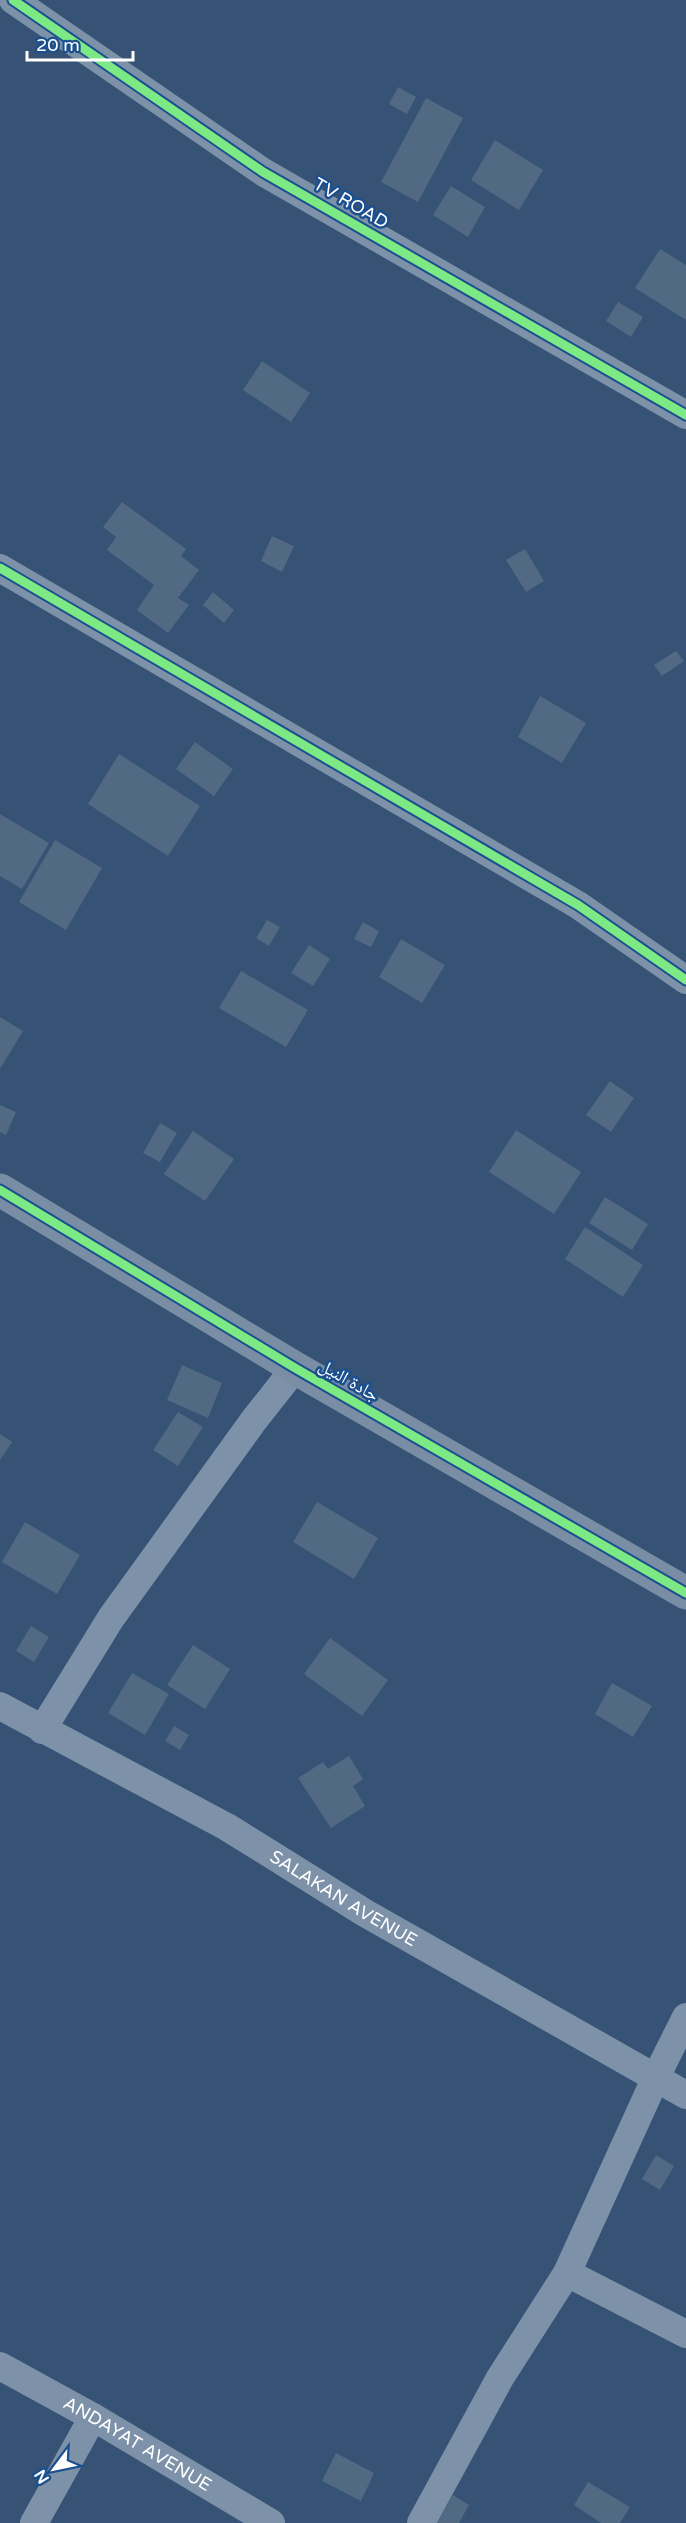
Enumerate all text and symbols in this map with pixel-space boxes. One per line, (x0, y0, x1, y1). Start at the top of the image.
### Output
scale bar (27, 24, 134, 62)
text: 20 m (36, 34, 80, 56)
street label: TV ROAD (310, 173, 392, 233)
street label: جادة النيل (315, 1354, 383, 1406)
street label: SALAKAN AVENUE (266, 1845, 421, 1951)
street label: ANDAYAT AVENUE (60, 2392, 215, 2496)
north arrow (24, 2439, 84, 2499)
text: N (30, 2466, 54, 2487)

